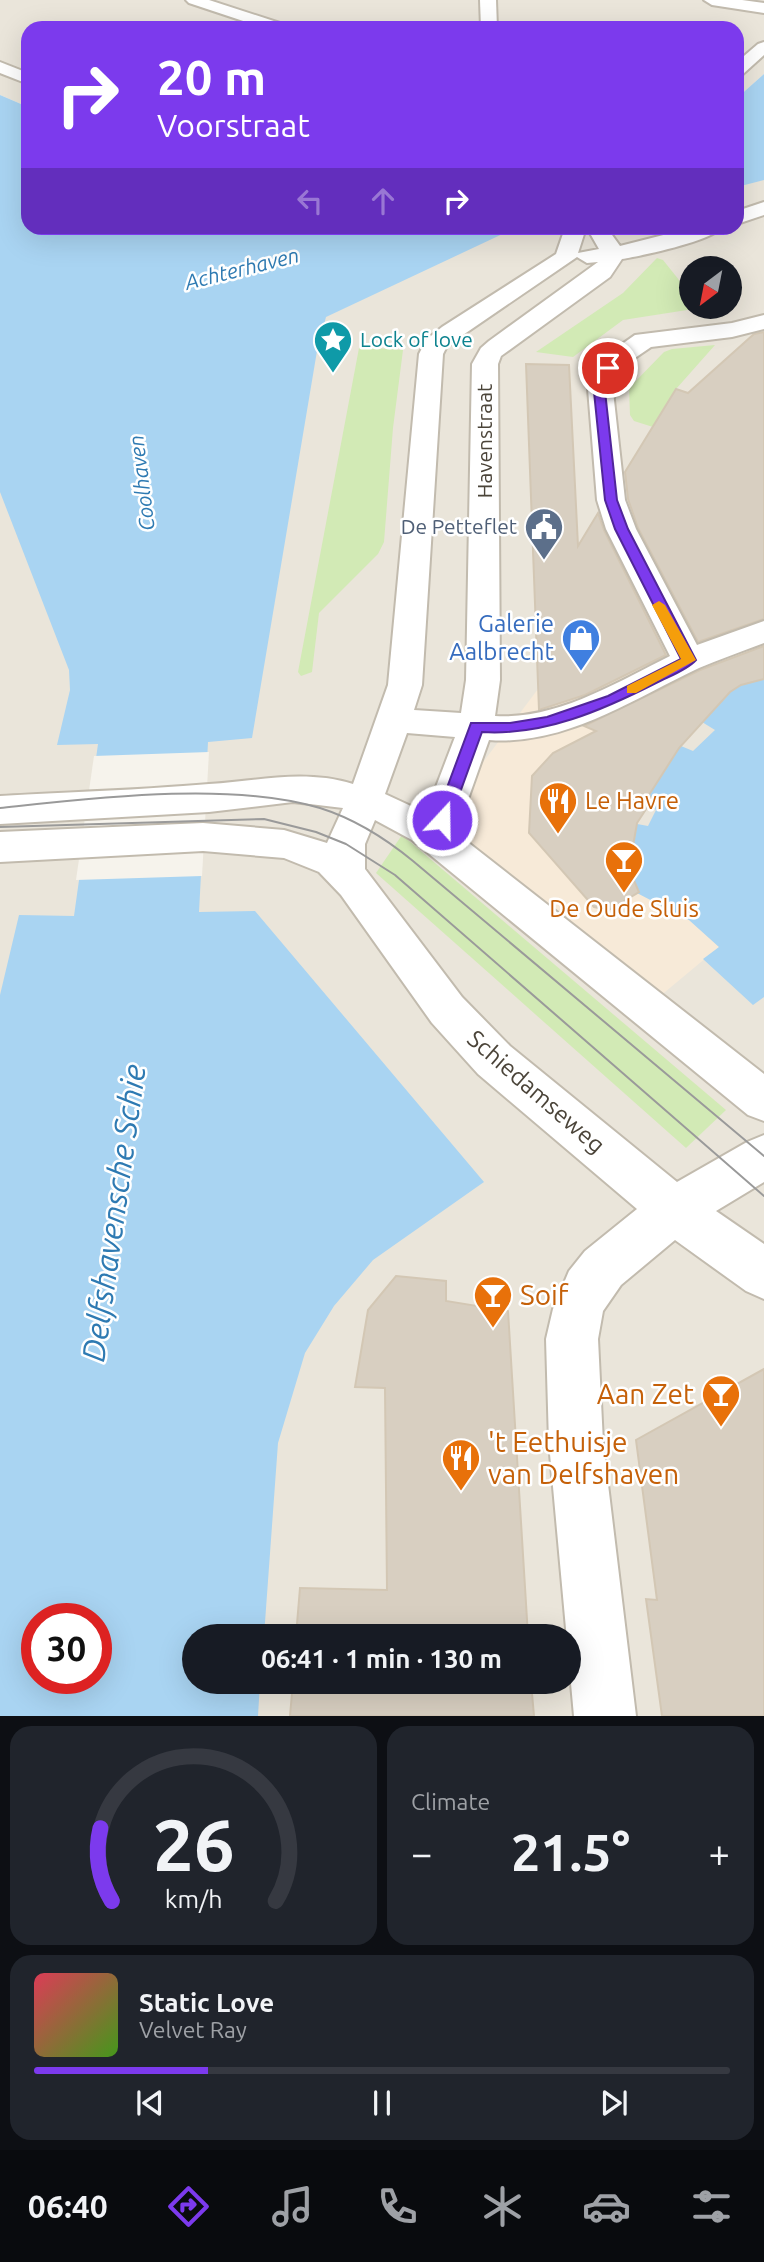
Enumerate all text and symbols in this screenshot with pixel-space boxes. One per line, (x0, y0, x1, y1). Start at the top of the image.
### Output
icon: right (42, 49, 133, 140)
text: 20 m (157, 49, 266, 104)
text: Voorstraat (157, 107, 310, 143)
icon: left (291, 182, 329, 220)
icon: ahead (364, 182, 402, 220)
icon: right (437, 182, 475, 220)
water label: Achterhaven (181, 242, 301, 294)
north arrow (679, 256, 742, 318)
map controls (679, 256, 742, 319)
place icon: Lock of love (312, 319, 354, 374)
place label: Lock of love (360, 327, 473, 351)
pin (578, 338, 638, 398)
icon: arrive (589, 349, 627, 387)
street label: Havenstraat (472, 384, 496, 498)
water label: Coolhaven (123, 434, 159, 532)
public building icon: De Petteflet (523, 506, 565, 561)
place label: De Petteflet (401, 514, 517, 538)
place label: Galerie Aalbrecht (449, 610, 555, 665)
shop icon: Galerie Aalbrecht (560, 617, 602, 672)
restaurant icon: Le Havre (537, 780, 579, 835)
position arrow (405, 783, 479, 857)
place label: Le Havre (585, 787, 679, 814)
bar icon: De Oude Sluis (603, 839, 645, 894)
place label: De Oude Sluis (549, 895, 699, 922)
street label: Schiedamseweg (462, 1025, 610, 1159)
water label: Delfshavensche Schie (74, 1062, 152, 1364)
bar icon: Soif (472, 1274, 514, 1329)
place label: Soif (520, 1279, 569, 1310)
bar icon: Aan Zet (700, 1373, 742, 1428)
place label: Aan Zet (597, 1378, 694, 1409)
place label: 't Eethuisje van Delfshaven (488, 1426, 679, 1489)
restaurant icon: 't Eethuisje van Delfshaven (440, 1437, 482, 1492)
speed limit sign: 30 (21, 1603, 112, 1694)
text: 06:41 · 1 min · 130 m (261, 1644, 502, 1673)
text: Climate (411, 1789, 490, 1814)
text: 26 (152, 1804, 235, 1886)
text: 21.5° (511, 1823, 630, 1881)
text: − (411, 1832, 432, 1874)
text: + (709, 1832, 730, 1874)
text: km/h (165, 1885, 222, 1913)
text: Static Love (139, 1988, 274, 2017)
text: Velvet Ray (139, 2017, 247, 2042)
icon: previous (131, 2084, 169, 2122)
icon: pause (363, 2084, 401, 2122)
icon: next (595, 2084, 633, 2122)
icon: directions (164, 2182, 213, 2231)
icon: music (268, 2182, 317, 2231)
icon: phone (373, 2182, 422, 2231)
icon: climate (478, 2182, 527, 2231)
icon: car (582, 2182, 631, 2231)
icon: filters (687, 2182, 736, 2231)
text: 06:40 (28, 2188, 108, 2224)

